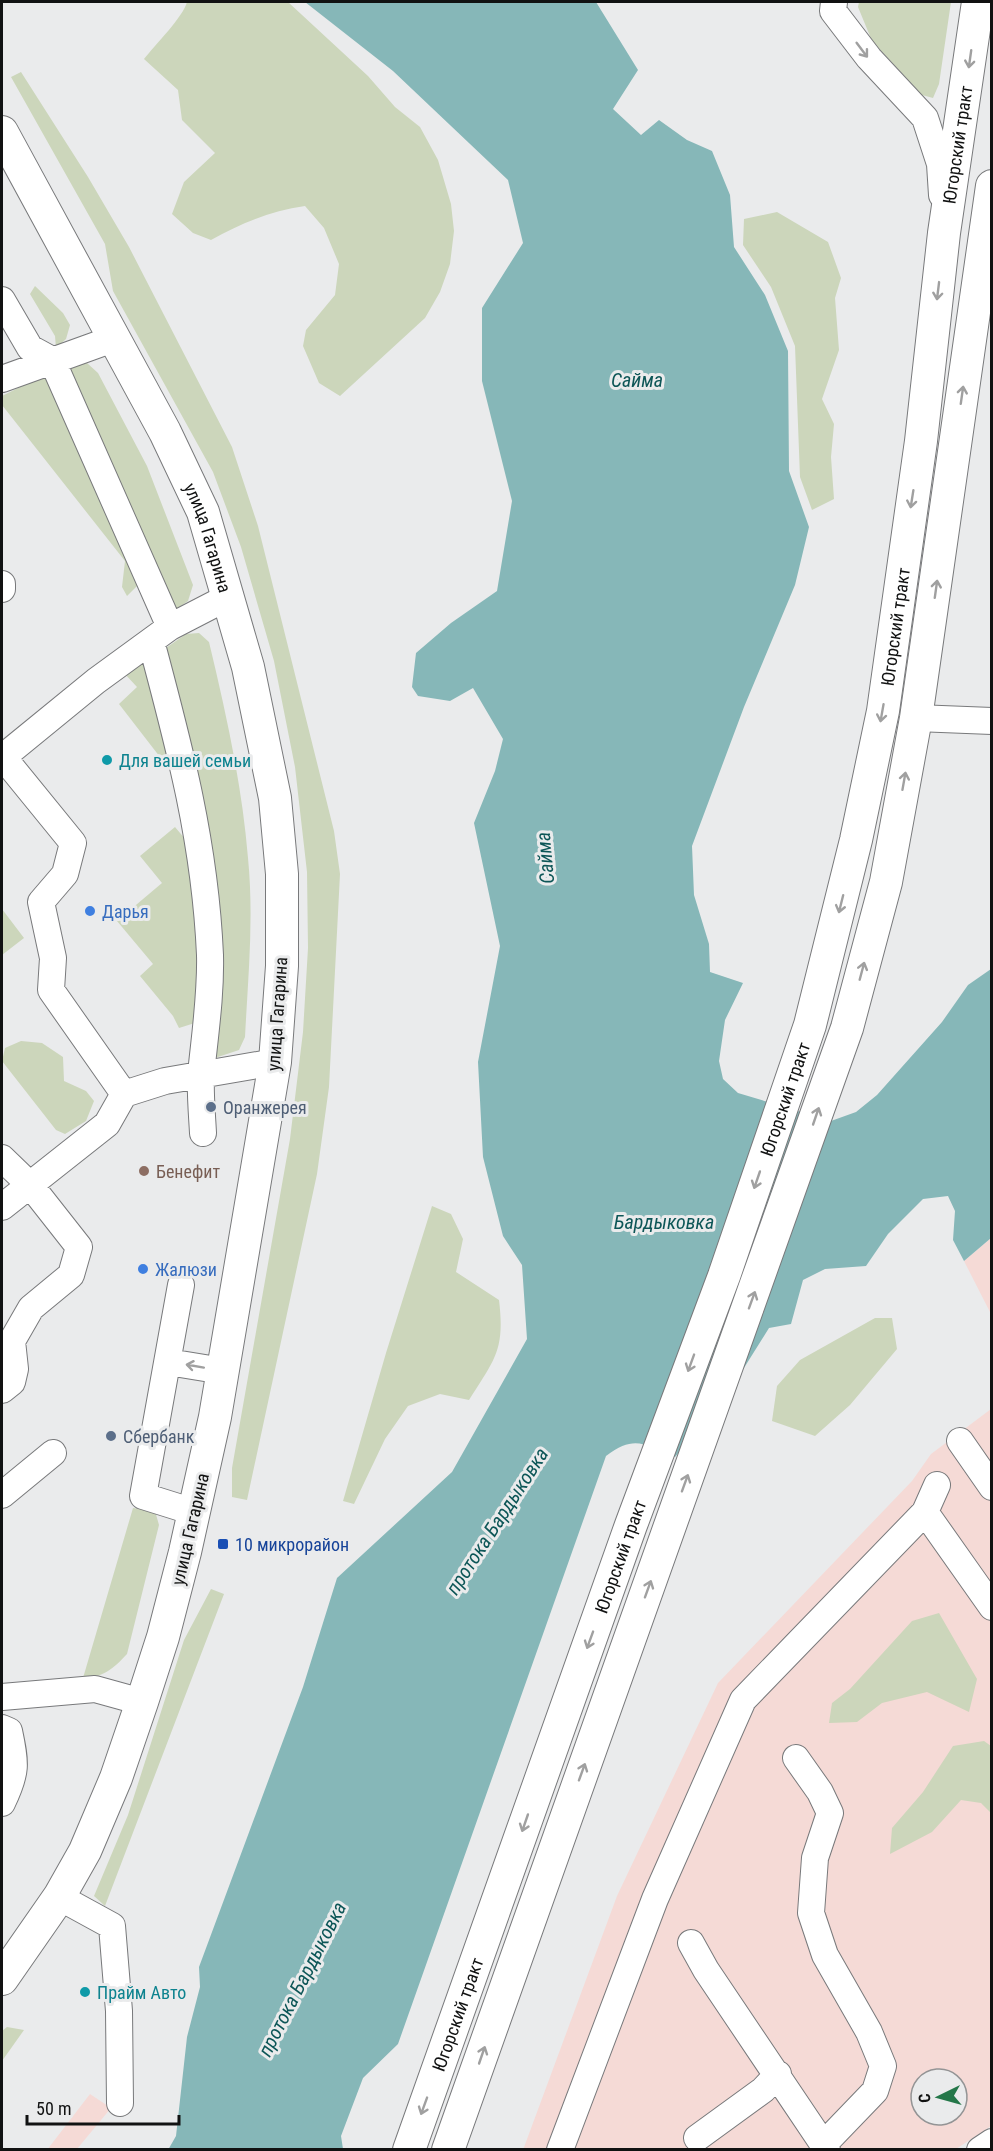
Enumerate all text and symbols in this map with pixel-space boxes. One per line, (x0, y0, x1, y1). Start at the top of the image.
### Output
one-way arrow (856, 42, 869, 58)
one-way arrow (964, 49, 975, 69)
street label: Югорский тракт (938, 84, 976, 205)
one-way arrow (932, 281, 943, 301)
water label: Сайма (611, 368, 663, 392)
one-way arrow (957, 386, 968, 406)
street label: улица Гагарина (180, 479, 236, 595)
one-way arrow (906, 489, 917, 509)
street label: Югорский тракт (876, 566, 914, 687)
one-way arrow (931, 579, 942, 599)
one-way arrow (876, 703, 887, 722)
place label: Для вашей семьи (119, 750, 251, 771)
marker: Для вашей семьи (100, 753, 114, 767)
one-way arrow (899, 772, 910, 791)
water label: Сайма (531, 831, 559, 885)
one-way arrow (834, 894, 846, 913)
place label: Дарья (102, 901, 149, 922)
marker: Дарья (83, 904, 97, 918)
street label: улица Гагарина (263, 956, 291, 1072)
one-way arrow (857, 962, 869, 981)
street label: Югорский тракт (755, 1039, 814, 1159)
place label: Оранжерея (223, 1097, 307, 1118)
marker: Оранжерея (204, 1100, 218, 1114)
one-way arrow (812, 1107, 823, 1126)
place label: Бенефит (156, 1161, 220, 1182)
marker: Бенефит (137, 1164, 151, 1178)
one-way arrow (750, 1170, 761, 1189)
water label: Бардыковка (614, 1210, 714, 1234)
place label: Жалюзи (155, 1259, 217, 1280)
marker: Жалюзи (136, 1262, 150, 1276)
one-way arrow (747, 1291, 758, 1309)
one-way arrow (685, 1354, 696, 1372)
one-way arrow (186, 1361, 206, 1372)
place label: Сбербанк (123, 1426, 195, 1447)
marker: Сбербанк (104, 1429, 118, 1443)
water label: протока Бардыковка (441, 1443, 553, 1599)
street label: улица Гагарина (167, 1471, 213, 1587)
one-way arrow (681, 1474, 692, 1493)
street label: Югорский тракт (590, 1496, 650, 1616)
place label: 10 микрорайон (235, 1534, 349, 1555)
marker: 10 микрорайон (216, 1537, 230, 1551)
one-way arrow (643, 1580, 654, 1598)
one-way arrow (584, 1630, 595, 1648)
one-way arrow (578, 1763, 589, 1782)
one-way arrow (518, 1813, 529, 1832)
water label: протока Бардыковка (253, 1898, 351, 2060)
street label: Югорский тракт (427, 1954, 487, 2074)
place label: Прайм Авто (97, 1982, 186, 2003)
marker: Прайм Авто (78, 1985, 92, 1999)
one-way arrow (477, 2046, 488, 2065)
north arrow (909, 2067, 969, 2127)
scale bar (27, 2088, 178, 2126)
text: С (915, 2093, 934, 2104)
one-way arrow (418, 2096, 429, 2115)
text: 50 m (36, 2098, 71, 2119)

